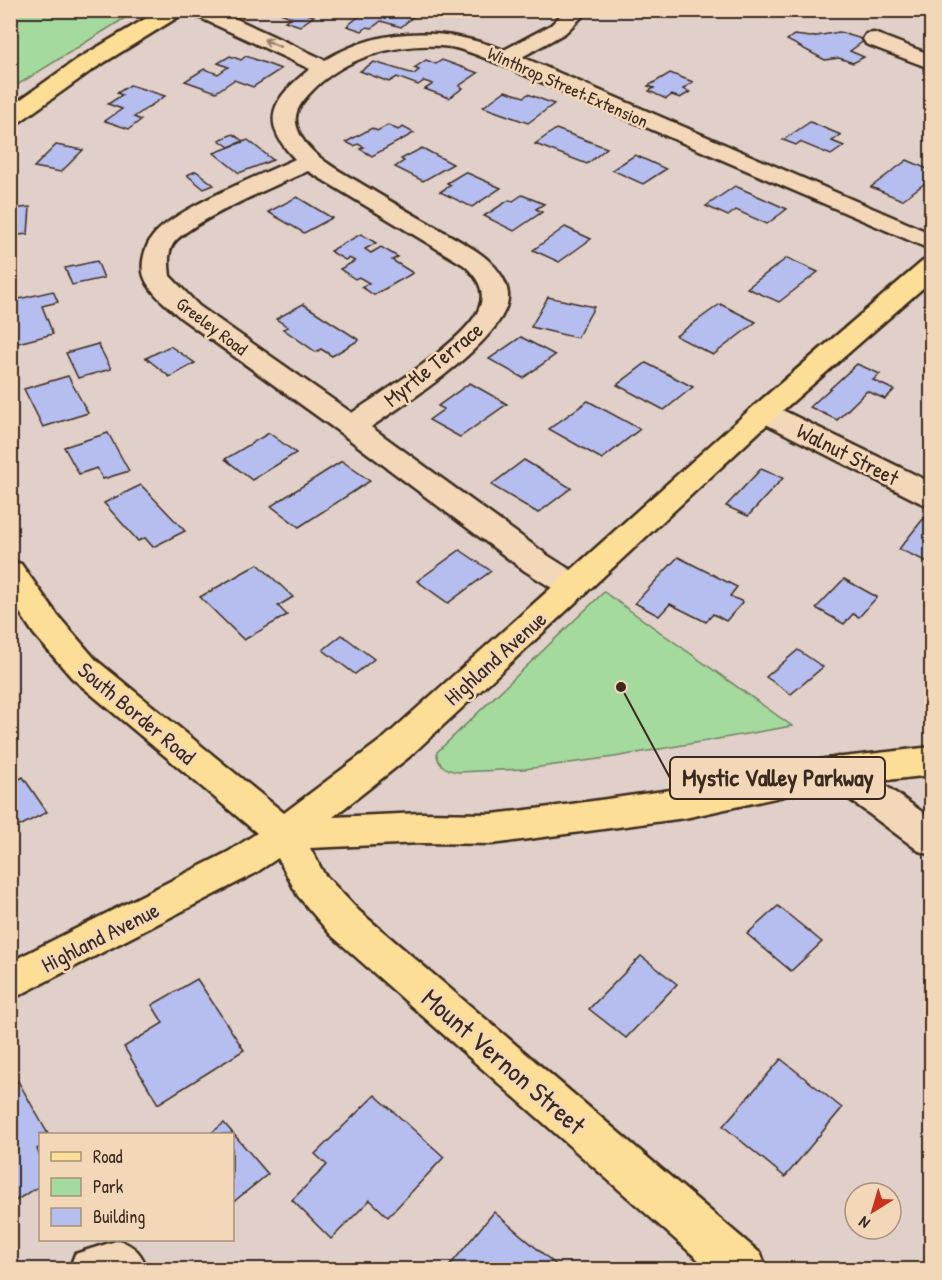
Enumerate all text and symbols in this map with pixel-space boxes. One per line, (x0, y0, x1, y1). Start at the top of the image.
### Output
one-way arrow (263, 36, 281, 47)
street label: Winthrop Street Extension (484, 40, 652, 134)
street label: Greeley Road (171, 291, 253, 361)
street label: Myrtle Terrace (377, 314, 489, 413)
street label: Walnut Street (792, 416, 904, 493)
street label: Highland Avenue (437, 604, 553, 712)
street label: South Border Road (72, 655, 203, 771)
callout: Mystic Valley Parkway (670, 757, 885, 799)
text: Mystic Valley Parkway (682, 761, 874, 794)
street label: Highland Avenue (36, 894, 164, 979)
street label: Mount Vernon Street (414, 980, 594, 1143)
legend (39, 1133, 234, 1241)
text: Road (93, 1144, 123, 1169)
text: Park (93, 1174, 124, 1199)
north arrow (843, 1181, 903, 1241)
text: Building (93, 1204, 145, 1229)
text: N (854, 1211, 874, 1234)

